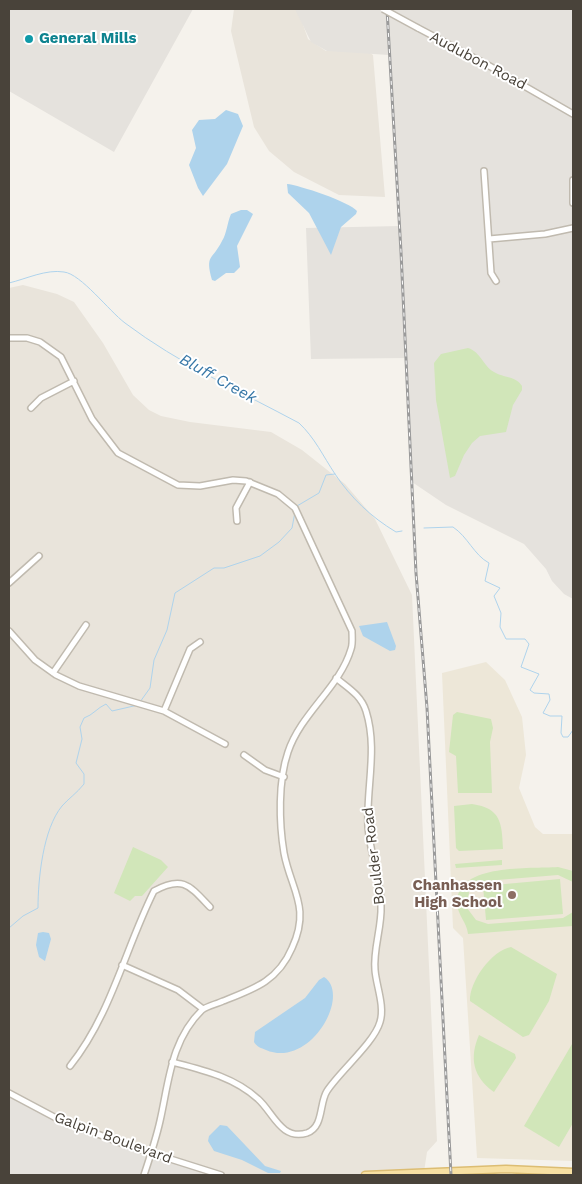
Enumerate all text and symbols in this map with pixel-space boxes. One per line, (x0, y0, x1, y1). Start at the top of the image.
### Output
street label: Audubon Road (426, 28, 530, 94)
place label: General Mills (39, 30, 137, 48)
marker: General Mills (23, 33, 35, 45)
water label: Bluff Creek (176, 350, 260, 408)
street label: Boulder Road (359, 806, 389, 906)
place label: Chanhassen High School (413, 877, 502, 912)
marker: Chanhassen High School (506, 889, 518, 901)
street label: Galpin Boulevard (52, 1108, 174, 1168)

